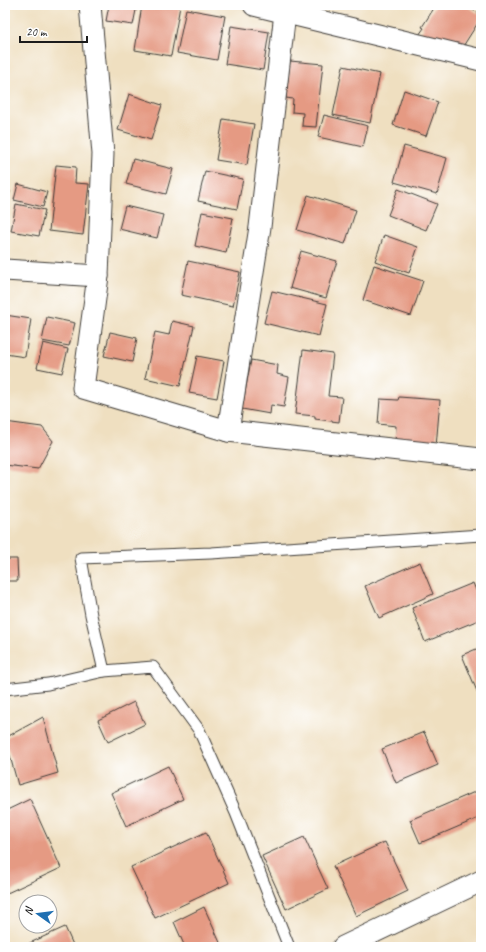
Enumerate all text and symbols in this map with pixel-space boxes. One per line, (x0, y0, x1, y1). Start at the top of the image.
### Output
scale bar (20, 18, 87, 44)
text: 20 m (26, 24, 48, 40)
north arrow (18, 894, 58, 934)
text: N (21, 904, 36, 917)

